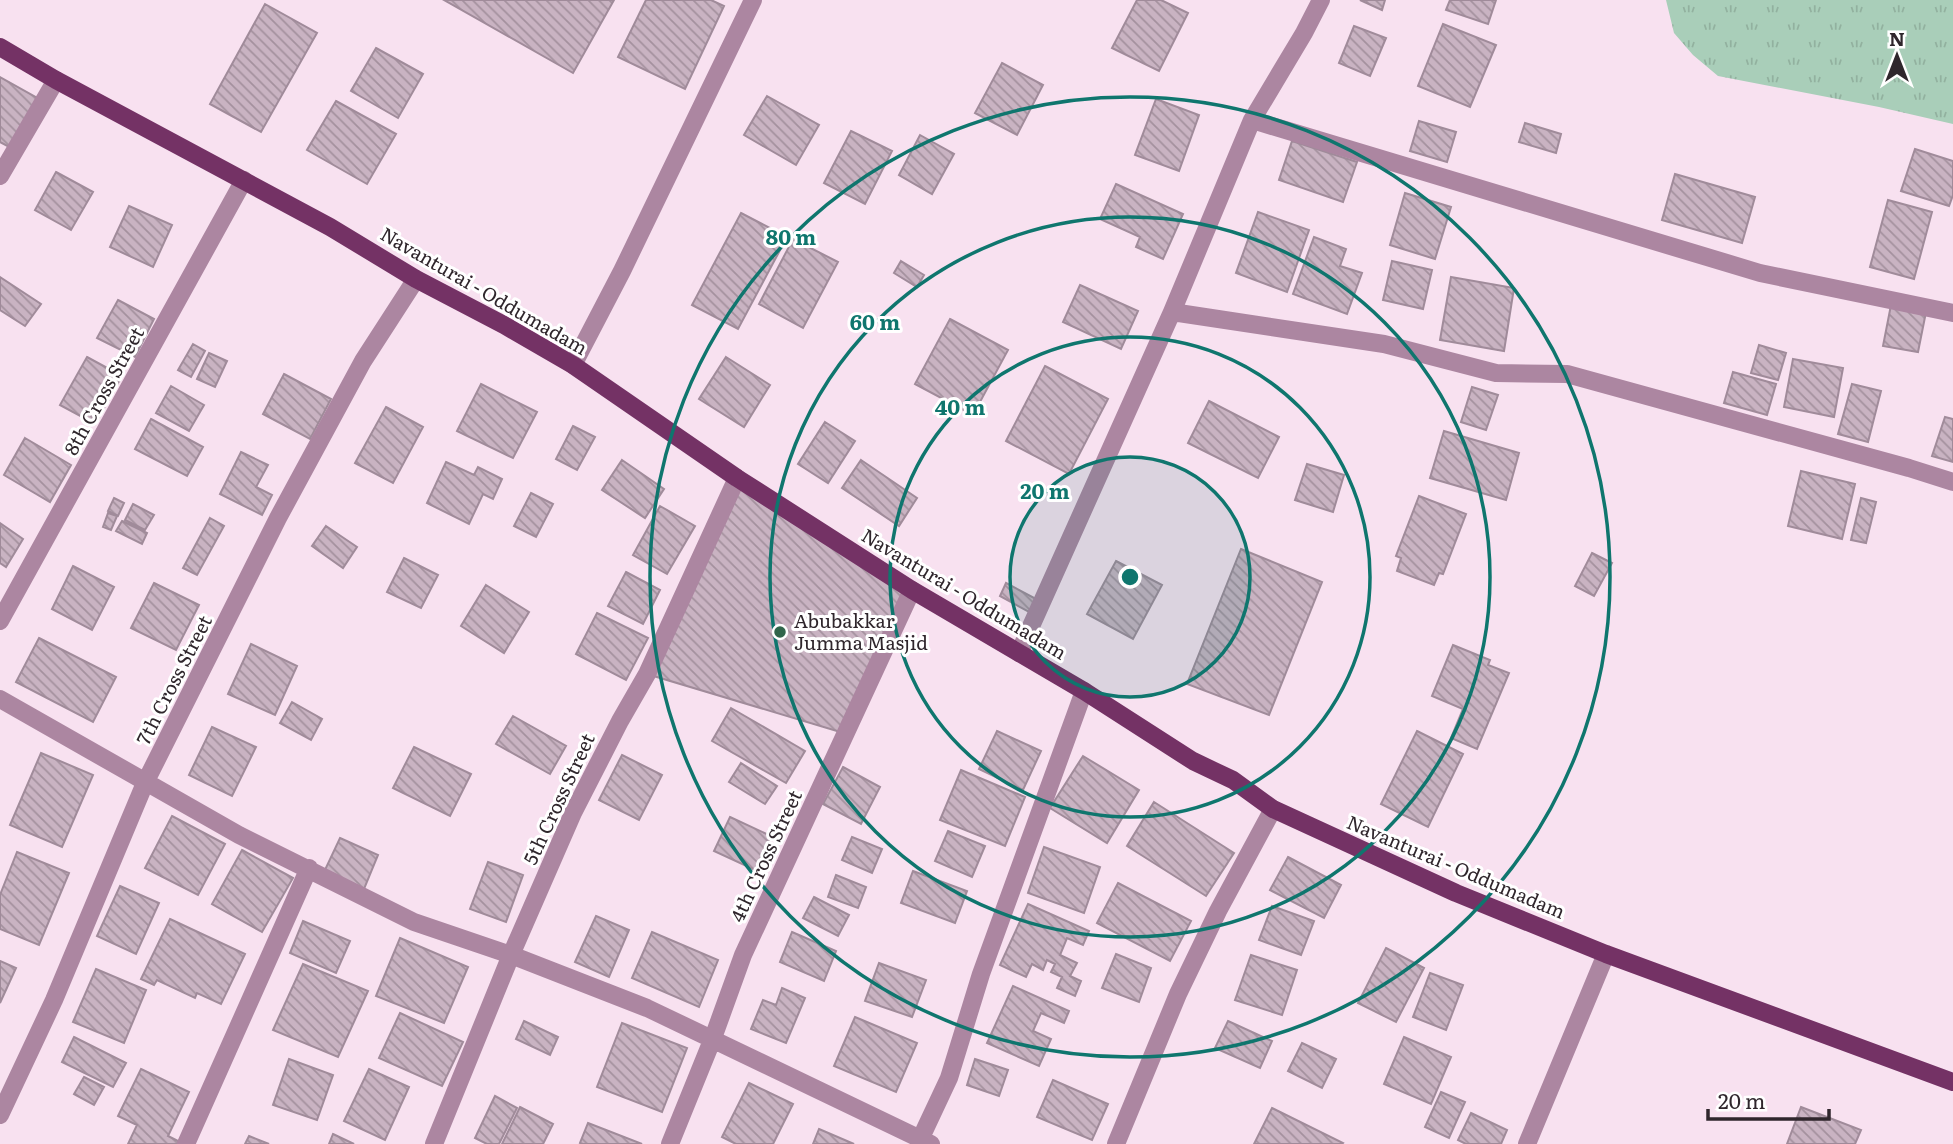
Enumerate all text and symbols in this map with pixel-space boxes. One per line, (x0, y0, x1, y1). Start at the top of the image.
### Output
north arrow (1862, 21, 1932, 91)
text: N (1889, 24, 1905, 52)
street label: Navanturai - Oddumadam (376, 219, 593, 361)
text: 80 m (766, 220, 816, 251)
text: 60 m (850, 305, 900, 336)
street label: 8th Cross Street (56, 321, 150, 460)
text: 40 m (935, 390, 985, 421)
text: 20 m (1020, 474, 1070, 505)
street label: Navanturai - Oddumadam (857, 521, 1072, 666)
centre of rings (1118, 565, 1142, 589)
place label: Abubakkar Jumma Masjid (794, 606, 928, 656)
street label: 7th Cross Street (128, 610, 218, 749)
marker: Abubakkar Jumma Masjid (772, 624, 788, 640)
street label: 5th Cross Street (515, 728, 601, 869)
street label: 4th Cross Street (722, 785, 808, 926)
street label: Navanturai - Oddumadam (1343, 807, 1570, 925)
scale bar (1708, 1078, 1829, 1122)
text: 20 m (1718, 1084, 1765, 1115)

